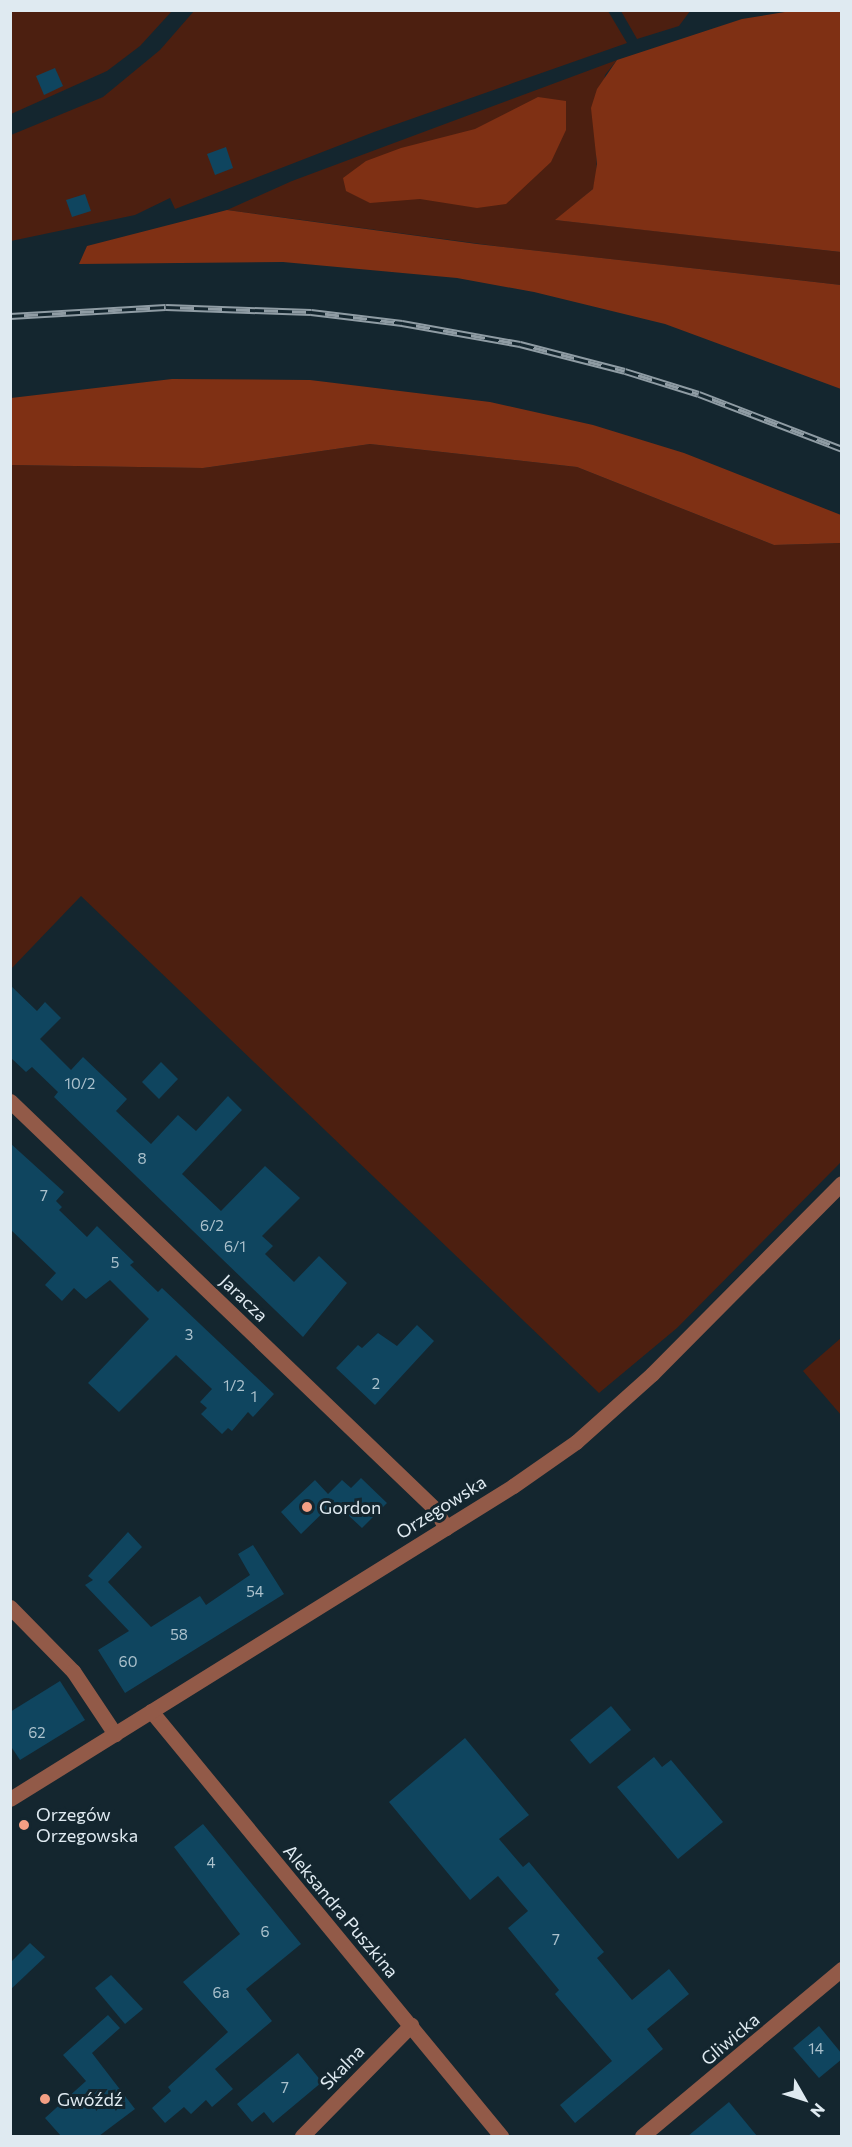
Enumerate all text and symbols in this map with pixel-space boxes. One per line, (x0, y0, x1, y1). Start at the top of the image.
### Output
house number: 10/2 (65, 1075, 95, 1093)
house number: 8 (137, 1150, 147, 1168)
house number: 7 (40, 1187, 48, 1205)
house number: 6/2 (200, 1217, 224, 1235)
house number: 6/1 (224, 1238, 246, 1256)
house number: 5 (111, 1254, 119, 1272)
street label: Jaracza (216, 1270, 272, 1326)
house number: 3 (185, 1326, 193, 1344)
house number: 2 (372, 1375, 380, 1393)
house number: 1/2 (223, 1377, 245, 1395)
house number: 1 (251, 1388, 257, 1406)
street label: Orzegowska (392, 1471, 490, 1543)
place label: Gordon (319, 1496, 381, 1518)
marker: Gordon (300, 1500, 314, 1514)
house number: 54 (246, 1583, 264, 1601)
house number: 58 (170, 1626, 188, 1644)
house number: 60 (119, 1653, 137, 1671)
house number: 62 (28, 1724, 46, 1742)
place label: Orzegów Orzegowska (36, 1804, 138, 1846)
marker: Orzegów Orzegowska (17, 1818, 31, 1832)
street label: Aleksandra Puszkina (279, 1840, 403, 1982)
house number: 4 (207, 1854, 215, 1872)
house number: 6 (260, 1923, 270, 1941)
house number: 7 (552, 1931, 560, 1949)
house number: 6a (213, 1984, 229, 2002)
street label: Gliwicka (696, 2008, 764, 2070)
street label: Skalna (315, 2040, 369, 2094)
house number: 14 (808, 2040, 824, 2058)
north arrow (774, 2069, 834, 2129)
house number: 7 (281, 2079, 289, 2097)
place label: Gwóźdź (57, 2088, 123, 2110)
marker: Gwóźdź (38, 2092, 52, 2106)
text: N (807, 2100, 830, 2121)

